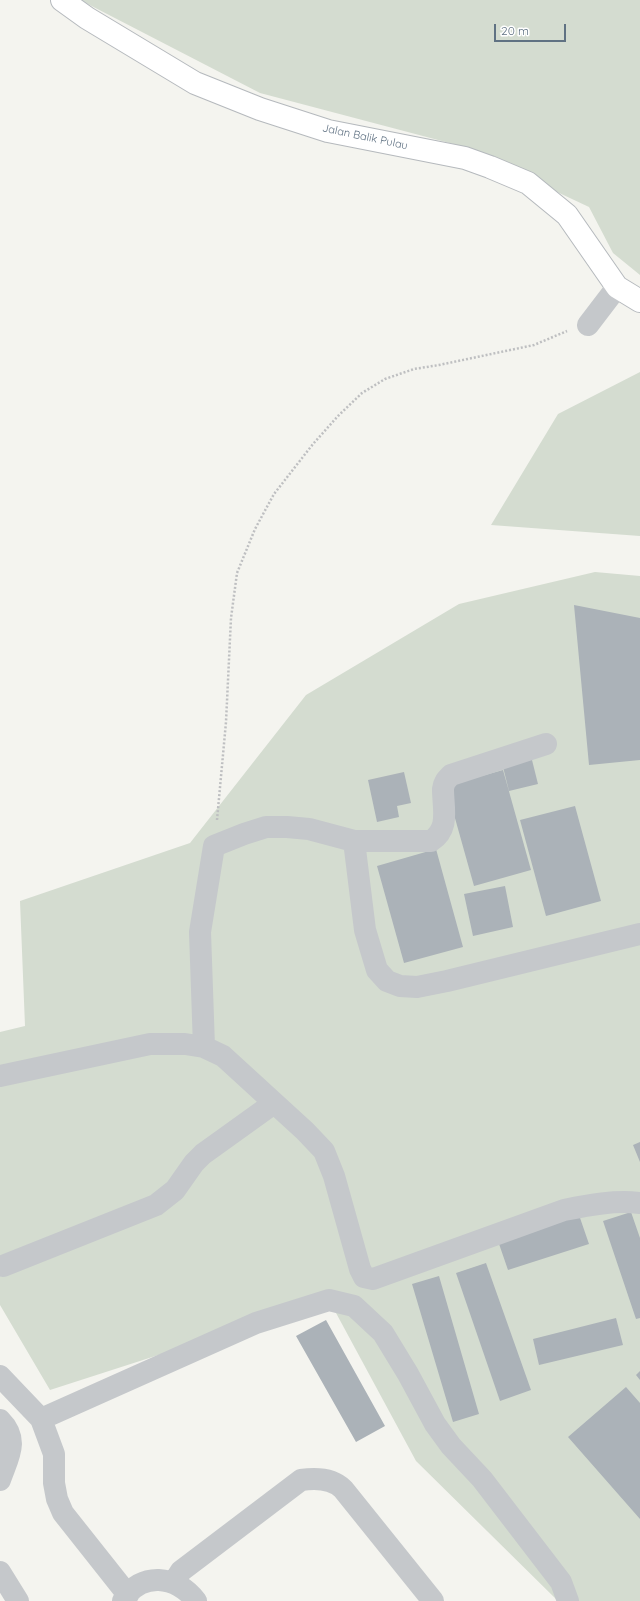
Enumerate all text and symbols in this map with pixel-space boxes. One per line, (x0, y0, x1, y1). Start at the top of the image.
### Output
scale bar (496, 16, 568, 42)
text: 20 m (501, 23, 529, 38)
street label: Jalan Balik Pulau (321, 121, 409, 153)

